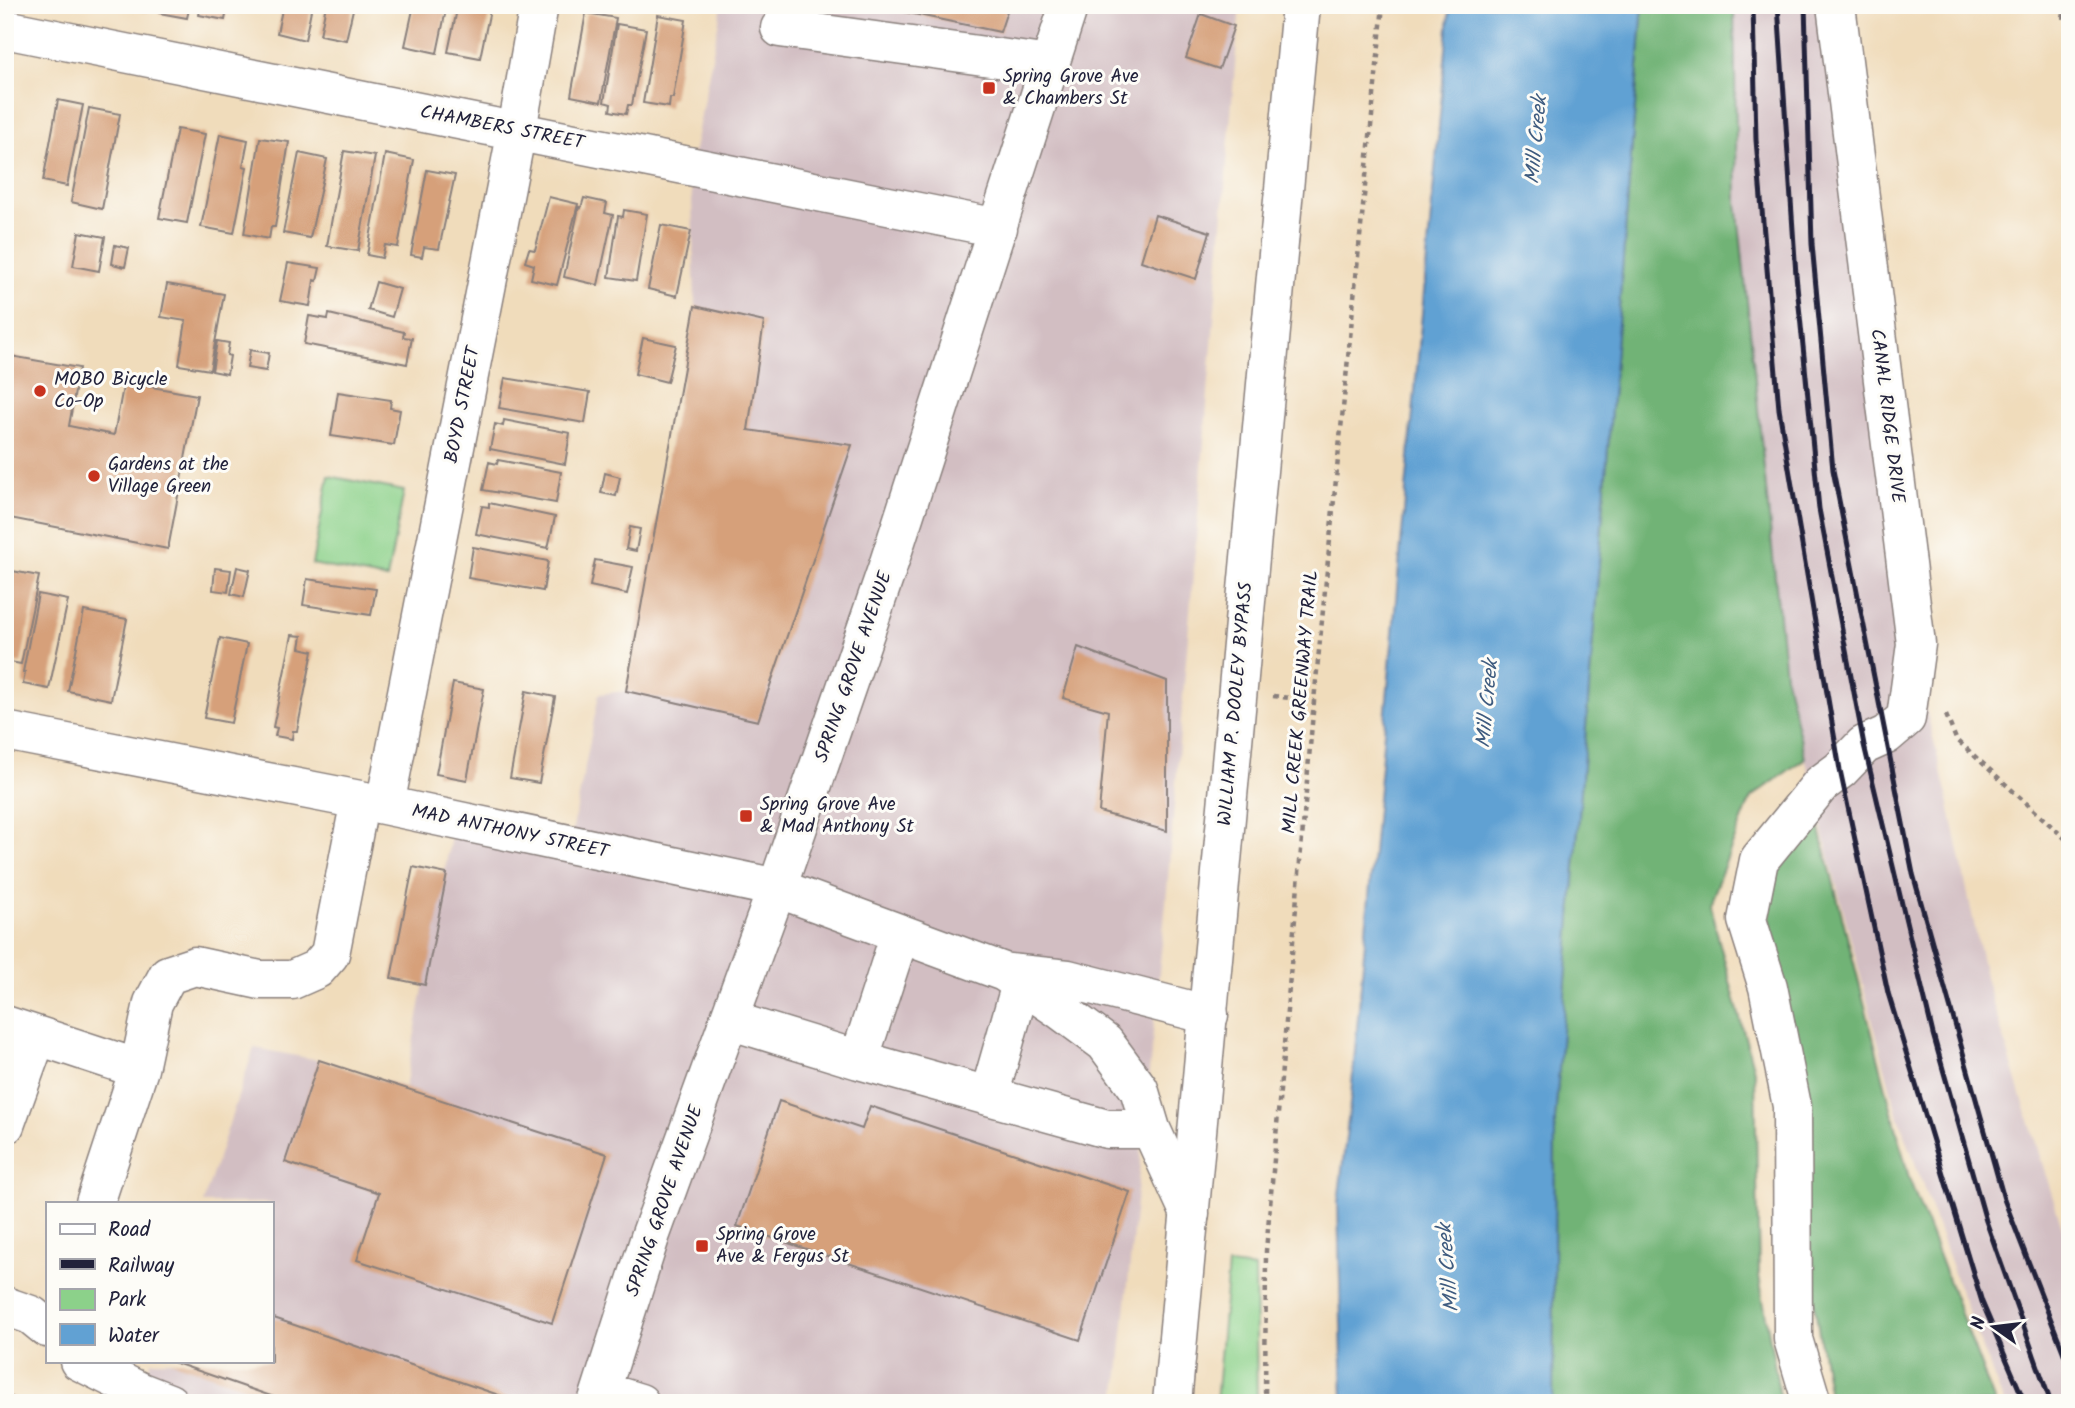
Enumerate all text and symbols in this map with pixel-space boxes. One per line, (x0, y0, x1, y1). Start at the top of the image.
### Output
place label: Spring Grove Ave & Chambers St (1003, 62, 1139, 114)
marker: Spring Grove Ave & Chambers St (981, 80, 997, 96)
water label: Mill Creek (1517, 91, 1558, 186)
street label: CHAMBERS STREET (417, 97, 588, 159)
street label: CANAL RIDGE DRIVE (1861, 327, 1913, 506)
street label: BOYD STREET (437, 342, 489, 466)
place label: MOBO Bicycle Co-Op (54, 365, 168, 417)
marker: MOBO Bicycle Co-Op (32, 383, 48, 399)
place label: Gardens at the Village Green (108, 450, 229, 502)
marker: Gardens at the Village Green (86, 468, 102, 484)
street label: SPRING GROVE AVENUE (807, 566, 901, 767)
street label: MILL CREEK GREENWAY TRAIL (1275, 569, 1327, 835)
street label: WILLIAM P. DOOLEY BYPASS (1210, 581, 1262, 827)
water label: Mill Creek (1468, 655, 1509, 750)
place label: Spring Grove Ave & Mad Anthony St (760, 790, 915, 842)
street label: MAD ANTHONY STREET (409, 796, 613, 868)
marker: Spring Grove Ave & Mad Anthony St (738, 808, 754, 824)
street label: SPRING GROVE AVENUE (618, 1100, 712, 1301)
legend (46, 1202, 273, 1362)
text: Road (108, 1214, 151, 1247)
water label: Mill Creek (1428, 1219, 1469, 1314)
place label: Spring Grove Ave & Fergus St (716, 1220, 849, 1272)
marker: Spring Grove Ave & Fergus St (694, 1238, 710, 1254)
text: Railway (108, 1250, 174, 1283)
text: Park (108, 1284, 146, 1317)
north arrow (1960, 1292, 2030, 1362)
text: N (1963, 1314, 1995, 1333)
text: Water (108, 1320, 160, 1353)

